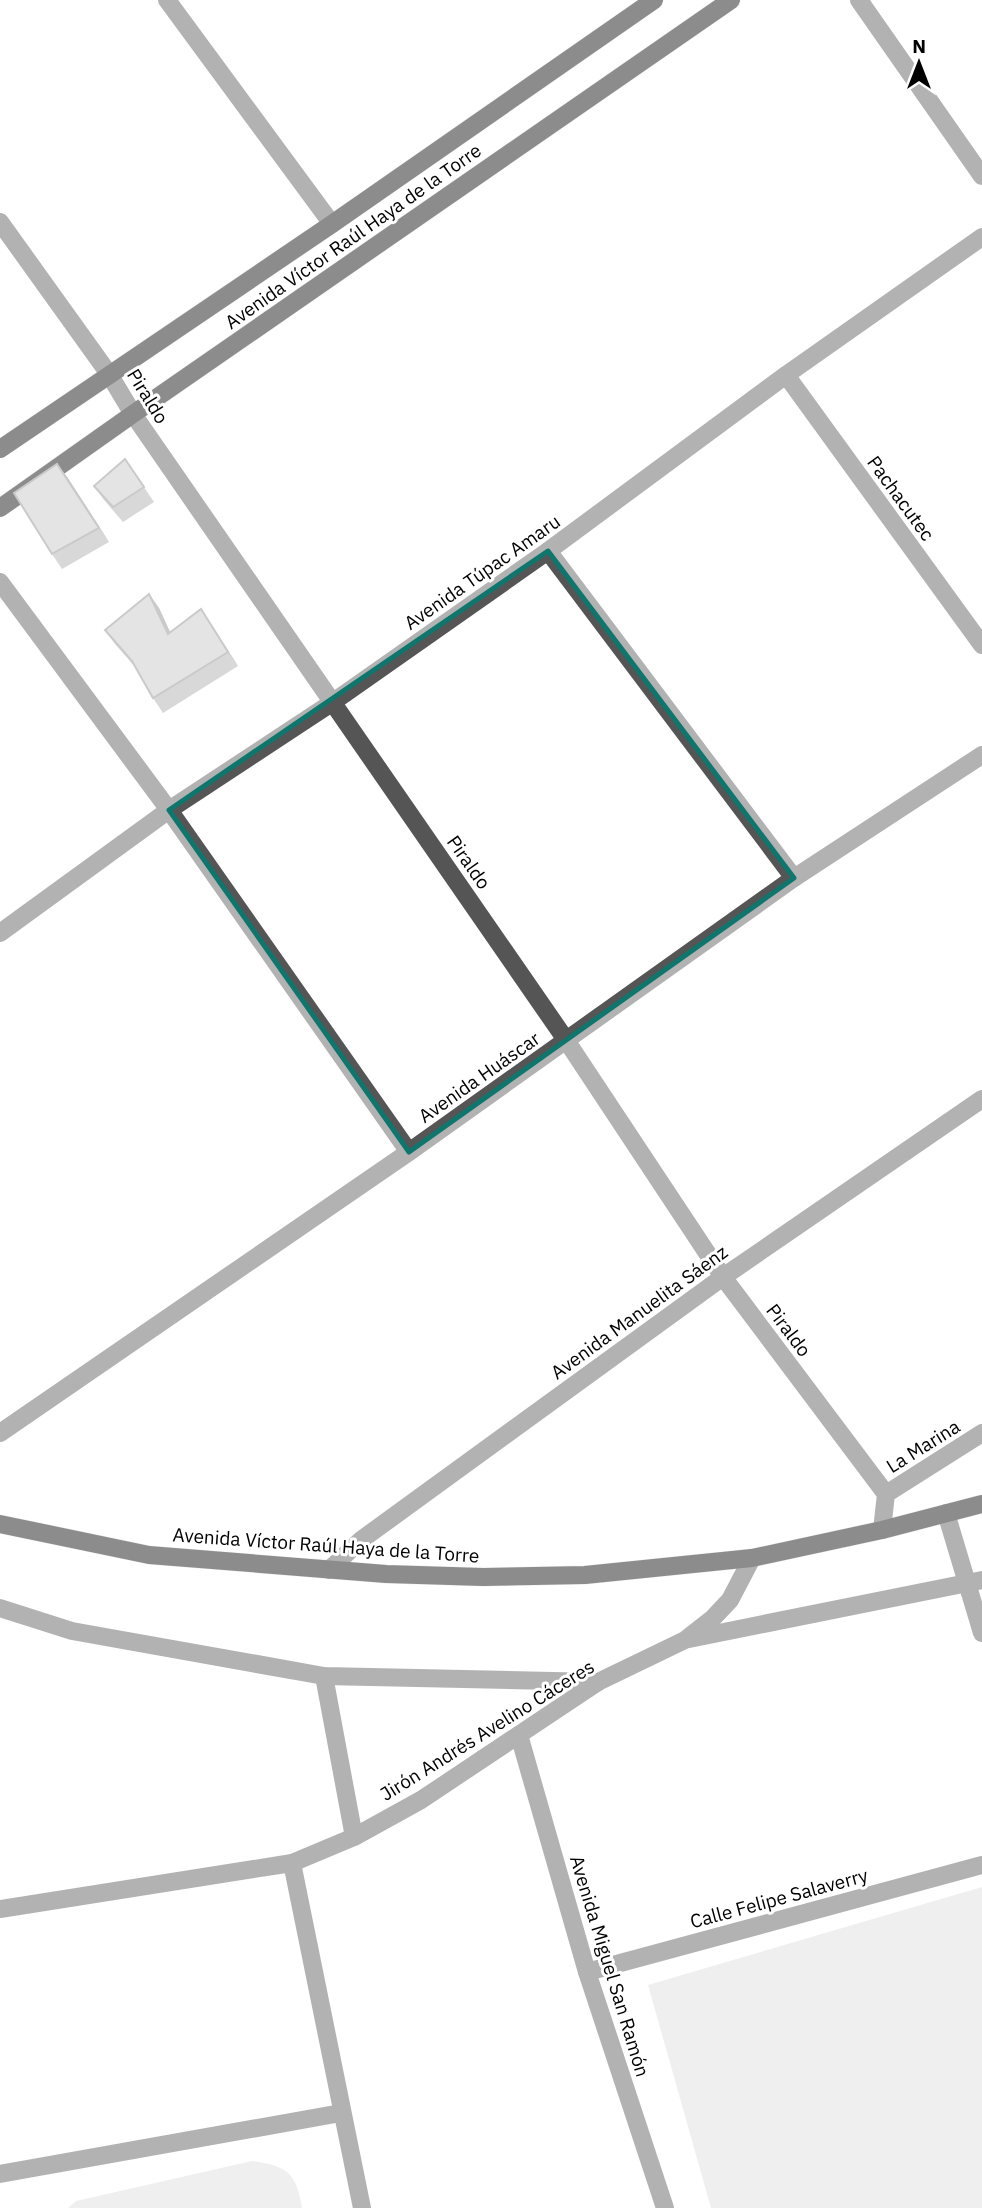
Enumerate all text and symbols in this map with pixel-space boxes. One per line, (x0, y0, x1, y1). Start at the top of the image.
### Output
north arrow (884, 28, 954, 98)
text: N (912, 34, 926, 58)
street label: Avenida Víctor Raúl Haya de la Torre (220, 138, 486, 334)
street label: Piraldo (122, 364, 174, 428)
street label: Pachacutec (862, 451, 940, 545)
street label: Avenida Túpac Amaru (399, 509, 565, 635)
street label: Piraldo (442, 830, 496, 894)
street label: Avenida Huáscar (414, 1026, 544, 1128)
street label: Avenida Manuelita Sáenz (546, 1240, 732, 1384)
street label: Piraldo (761, 1299, 817, 1361)
street label: La Marina (882, 1414, 964, 1478)
street label: Avenida Víctor Raúl Haya de la Torre (172, 1522, 480, 1568)
street label: Jirón Andrés Avelino Cáceres (376, 1654, 598, 1806)
street label: Avenida Miguel San Ramón (565, 1852, 655, 2080)
street label: Calle Felipe Salaverry (687, 1863, 871, 1933)

